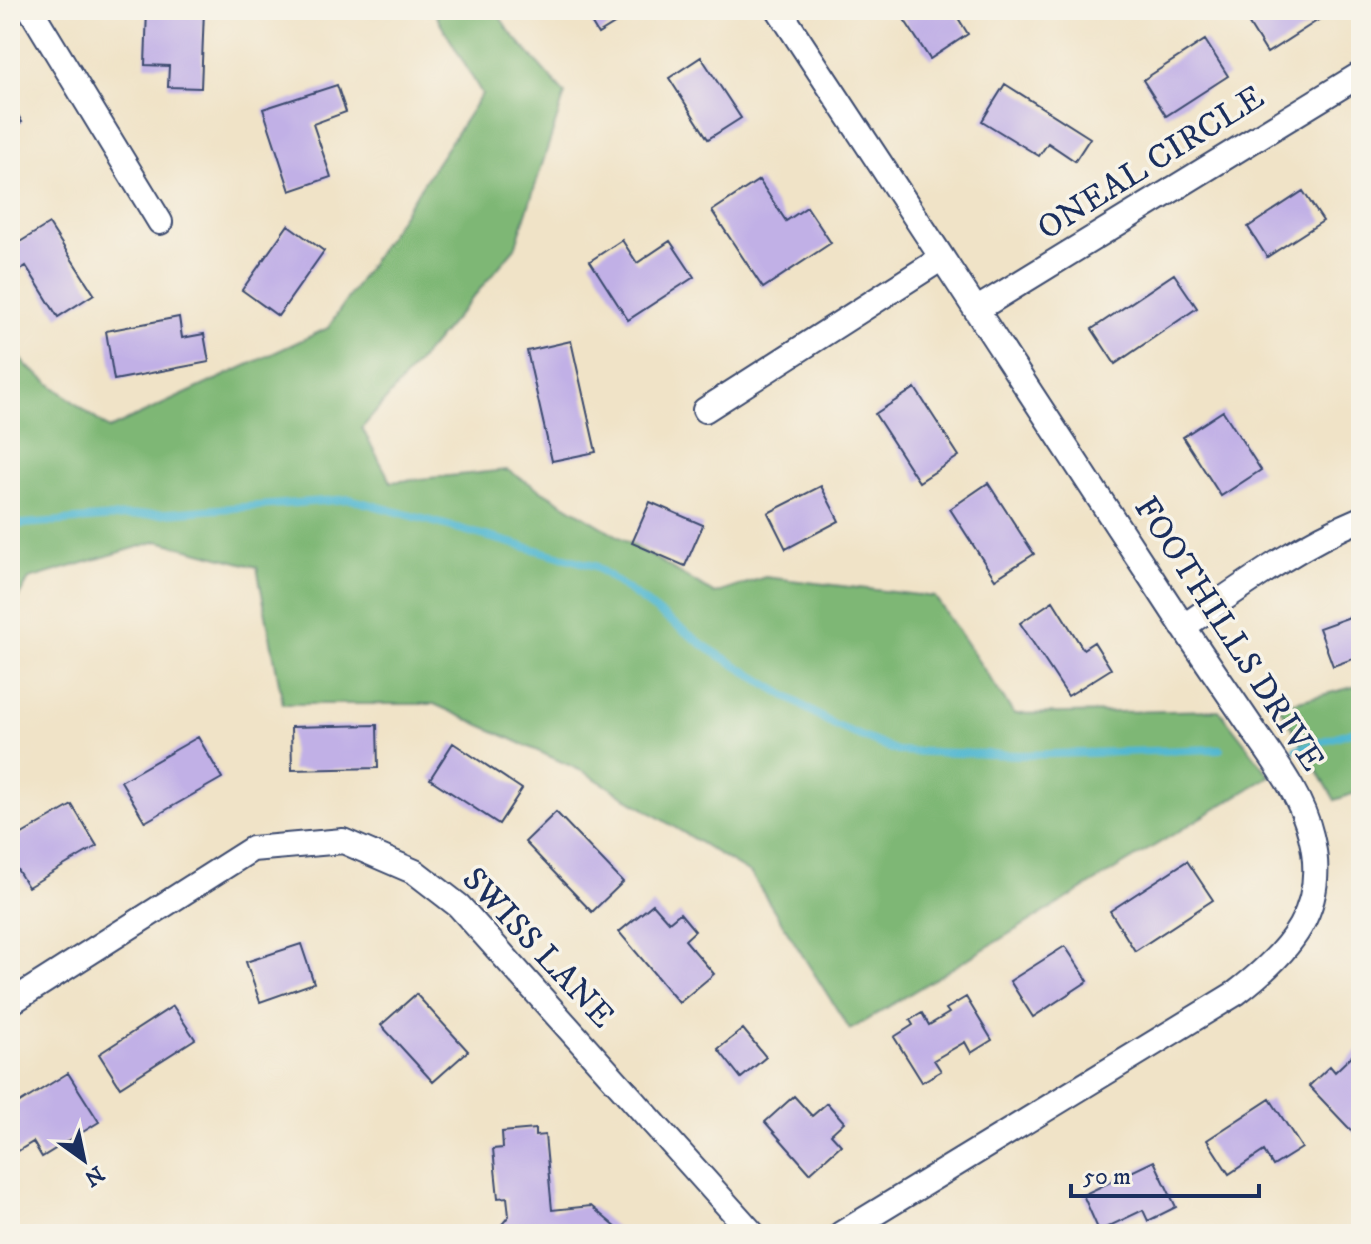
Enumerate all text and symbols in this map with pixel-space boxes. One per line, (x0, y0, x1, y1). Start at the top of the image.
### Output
street label: ONEAL CIRCLE (1030, 76, 1272, 250)
street label: FOOTHILLS DRIVE (1125, 489, 1333, 779)
street label: SWISS LANE (453, 859, 623, 1037)
north arrow (44, 1120, 124, 1200)
scale bar (1071, 1148, 1259, 1198)
text: N (79, 1159, 109, 1192)
text: 50 m (1083, 1162, 1131, 1192)

